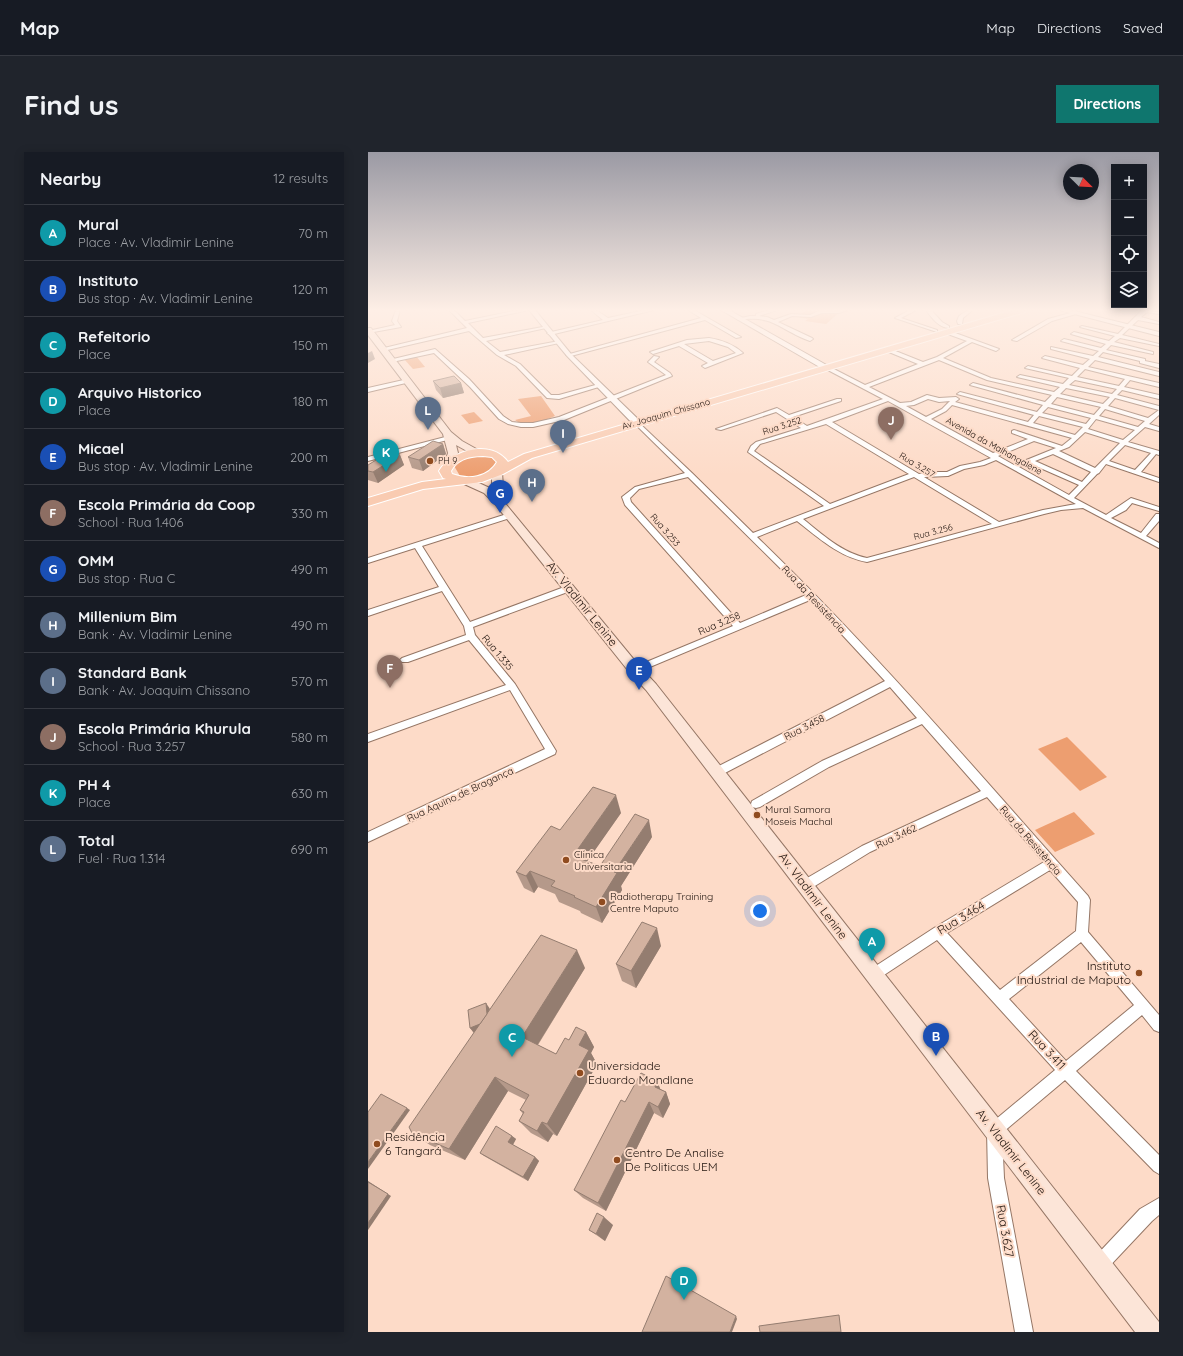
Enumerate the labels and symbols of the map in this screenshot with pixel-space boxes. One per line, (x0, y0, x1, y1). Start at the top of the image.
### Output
north arrow (1063, 164, 1099, 200)
street label: Av. Joaquim Chissano (621, 396, 711, 431)
pin: L (415, 397, 441, 430)
pin: J (878, 407, 904, 440)
street label: Rua 3.252 (761, 414, 803, 437)
street label: Avenida da Malhangalene (944, 414, 1044, 477)
pin: I (550, 420, 576, 453)
pin: K (373, 439, 399, 472)
street label: Rua 3.257 (897, 450, 937, 480)
place label: PH 9 (438, 455, 457, 466)
marker: PH 9 (425, 456, 435, 466)
pin: H (519, 469, 545, 502)
pin: G (487, 480, 513, 513)
street label: Rua 3.253 (648, 511, 683, 549)
street label: Rua 3.256 (912, 521, 954, 542)
street label: Av. Vladimir Lenine (544, 558, 621, 649)
street label: Rua da Resistência (779, 563, 848, 636)
street label: Rua 3.258 (696, 609, 742, 638)
street label: Rua 1.335 (479, 632, 516, 673)
pin: F (377, 655, 403, 688)
pin: E (626, 657, 652, 690)
street label: Rua 3.458 (782, 712, 827, 743)
street label: Rua Aquino de Bragança (405, 764, 516, 825)
place label: Mural Samora Moseis Machal (765, 803, 833, 828)
street label: Rua da Resistência (997, 803, 1064, 878)
marker: Mural Samora Moseis Machal (752, 810, 762, 820)
street label: Rua 3.462 (874, 821, 919, 852)
place label: Clinica Universitaria (574, 848, 632, 873)
street label: Av. Vladimir Lenine (776, 849, 851, 942)
marker: Clinica Universitaria (561, 855, 571, 865)
place label: Radiotherapy Training Centre Maputo (610, 890, 713, 915)
marker: Radiotherapy Training Centre Maputo (597, 897, 607, 907)
street label: Rua 3.464 (934, 898, 987, 938)
your location (750, 901, 770, 921)
pin: A (859, 928, 885, 961)
place label: Instituto Industrial de Maputo (1017, 958, 1131, 987)
marker: Instituto Industrial de Maputo (1134, 968, 1144, 978)
pin: B (923, 1023, 949, 1056)
pin: C (499, 1024, 525, 1057)
street label: Rua 3.411 (1025, 1027, 1069, 1073)
place label: Universidade Eduardo Mondlane (588, 1058, 694, 1087)
marker: Universidade Eduardo Mondlane (575, 1068, 585, 1078)
street label: Av. Vladimir Lenine (973, 1106, 1050, 1198)
place label: Residência 6 Tangará (385, 1129, 445, 1158)
marker: Residência 6 Tangará (372, 1139, 382, 1149)
place label: Centro De Analise De Politicas UEM (625, 1145, 724, 1174)
marker: Centro De Analise De Politicas UEM (612, 1155, 622, 1165)
street label: Rua 3.627 (994, 1204, 1017, 1258)
pin: D (671, 1267, 697, 1300)

